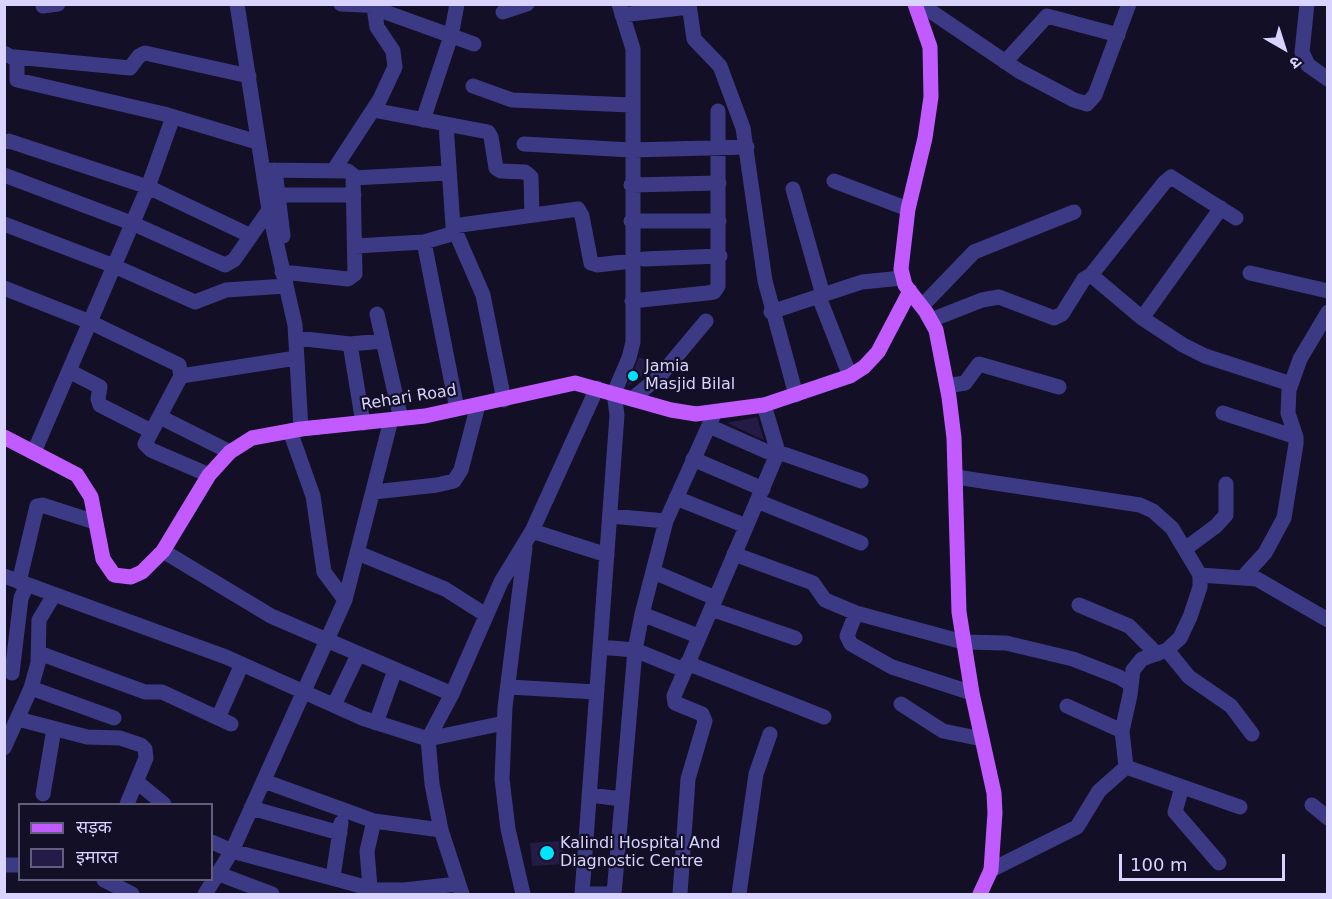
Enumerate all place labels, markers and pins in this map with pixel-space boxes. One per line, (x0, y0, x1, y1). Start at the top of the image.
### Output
place label: Jamia Masjid Bilal (645, 357, 735, 395)
marker: Jamia Masjid Bilal (626, 369, 640, 383)
place label: Kalindi Hospital And Diagnostic Centre (560, 834, 720, 872)
marker: Kalindi Hospital And Diagnostic Centre (538, 844, 556, 862)

